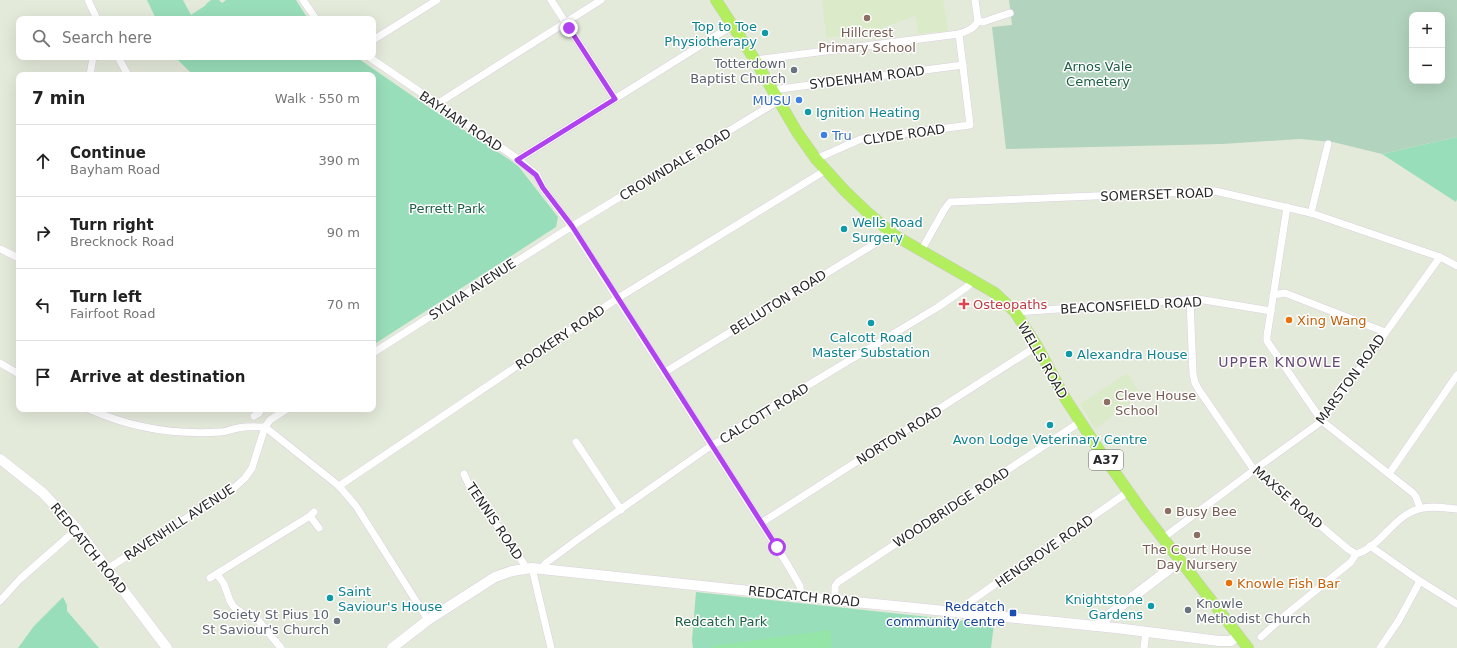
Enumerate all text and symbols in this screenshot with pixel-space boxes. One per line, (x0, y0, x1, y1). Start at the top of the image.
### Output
map controls (1409, 12, 1445, 84)
button: + (1409, 12, 1445, 48)
marker: Hillcrest Primary School (862, 13, 872, 23)
search box (16, 16, 376, 60)
route end (560, 19, 578, 37)
place label: Top to Toe Physiotherapy (664, 19, 757, 49)
place label: Hillcrest Primary School (818, 25, 916, 55)
icon: search (30, 27, 52, 49)
marker: Top to Toe Physiotherapy (760, 28, 770, 38)
text: Search here (62, 29, 152, 47)
button: − (1409, 48, 1445, 84)
place label: Totterdown Baptist Church (690, 56, 786, 86)
park label: Arnos Vale Cemetery (1064, 59, 1132, 89)
street label: SYDENHAM ROAD (809, 63, 926, 92)
marker: Totterdown Baptist Church (789, 65, 799, 75)
text: 7 min (32, 88, 85, 108)
street label: BAYHAM ROAD (416, 88, 505, 155)
text: Walk · 550 m (275, 91, 360, 106)
place label: MUSU (753, 93, 791, 108)
marker: MUSU (794, 95, 804, 105)
place label: Ignition Heating (816, 105, 920, 120)
marker: Ignition Heating (803, 107, 813, 117)
street label: CLYDE ROAD (862, 121, 946, 148)
street label: CROWNDALE ROAD (617, 125, 734, 204)
place label: Tru (831, 128, 852, 143)
marker: Tru (819, 130, 829, 140)
text: Continue (70, 144, 146, 162)
icon: ahead (32, 150, 54, 172)
text: 390 m (318, 153, 360, 168)
text: Bayham Road (70, 162, 160, 177)
street label: SOMERSET ROAD (1100, 185, 1214, 204)
park label: Perrett Park (409, 201, 485, 216)
place label: Wells Road Surgery (852, 215, 923, 245)
text: Turn right (70, 216, 154, 234)
icon: right (32, 222, 54, 244)
marker: Wells Road Surgery (839, 224, 849, 234)
text: 90 m (327, 225, 360, 240)
text: Brecknock Road (70, 234, 174, 249)
street label: SYLVIA AVENUE (426, 256, 518, 323)
street label: BELLUTON ROAD (727, 267, 829, 338)
text: Turn left (70, 288, 142, 306)
icon: left (32, 294, 54, 316)
street label: BEACONSFIELD ROAD (1060, 294, 1202, 317)
text: 70 m (327, 297, 360, 312)
place label: Osteopaths (973, 297, 1048, 312)
marker: Osteopaths (958, 298, 970, 310)
street label: ROOKERY ROAD (513, 302, 608, 373)
text: Fairfoot Road (70, 306, 156, 321)
place label: Xing Wang (1297, 313, 1367, 328)
marker: Xing Wang (1284, 315, 1294, 325)
marker: Calcott Road Master Substation (866, 318, 876, 328)
street label: WELLS ROAD (1015, 319, 1071, 401)
place label: Calcott Road Master Substation (812, 330, 930, 360)
street label: MARSTON ROAD (1313, 331, 1388, 427)
place label: Alexandra House (1077, 347, 1188, 362)
marker: Alexandra House (1064, 349, 1074, 359)
district label: UPPER KNOWLE (1218, 354, 1342, 370)
icon: arrive (32, 366, 54, 388)
text: Arrive at destination (70, 368, 245, 386)
street label: CALCOTT ROAD (717, 380, 812, 447)
place label: Cleve House School (1115, 388, 1196, 418)
marker: Cleve House School (1102, 397, 1112, 407)
street label: NORTON ROAD (854, 403, 945, 468)
marker: Avon Lodge Veterinary Centre (1045, 420, 1055, 430)
place label: Avon Lodge Veterinary Centre (953, 432, 1147, 447)
road number: A37 (1089, 450, 1123, 470)
street label: MAXSE ROAD (1250, 463, 1326, 532)
street label: WOODBRIDGE ROAD (890, 464, 1012, 551)
street label: TENNIS ROAD (463, 479, 526, 563)
street label: RAVENHILL AVENUE (121, 481, 237, 564)
street label: REDCATCH ROAD (47, 500, 130, 597)
place label: Busy Bee (1176, 504, 1237, 519)
marker: Busy Bee (1163, 506, 1173, 516)
street label: HENGROVE ROAD (992, 512, 1096, 591)
marker: The Court House Day Nursery (1192, 530, 1202, 540)
route start (768, 538, 786, 556)
place label: The Court House Day Nursery (1142, 542, 1251, 572)
place label: Knowle Fish Bar (1237, 576, 1340, 591)
marker: Knowle Fish Bar (1224, 578, 1234, 588)
street label: REDCATCH ROAD (747, 583, 861, 610)
place label: Saint Saviour's House (338, 584, 442, 614)
place label: Knightstone Gardens (1065, 592, 1143, 622)
marker: Saint Saviour's House (325, 593, 335, 603)
place label: Knowle Methodist Church (1196, 596, 1310, 626)
place label: Redcatch community centre (886, 599, 1005, 629)
marker: Knightstone Gardens (1146, 601, 1156, 611)
marker: Knowle Methodist Church (1183, 605, 1193, 615)
place label: Society St Pius 10 St Saviour's Church (202, 607, 329, 637)
marker: Redcatch community centre (1008, 608, 1018, 618)
park label: Redcatch Park (675, 614, 768, 629)
marker: Society St Pius 10 St Saviour's Church (332, 616, 342, 626)

